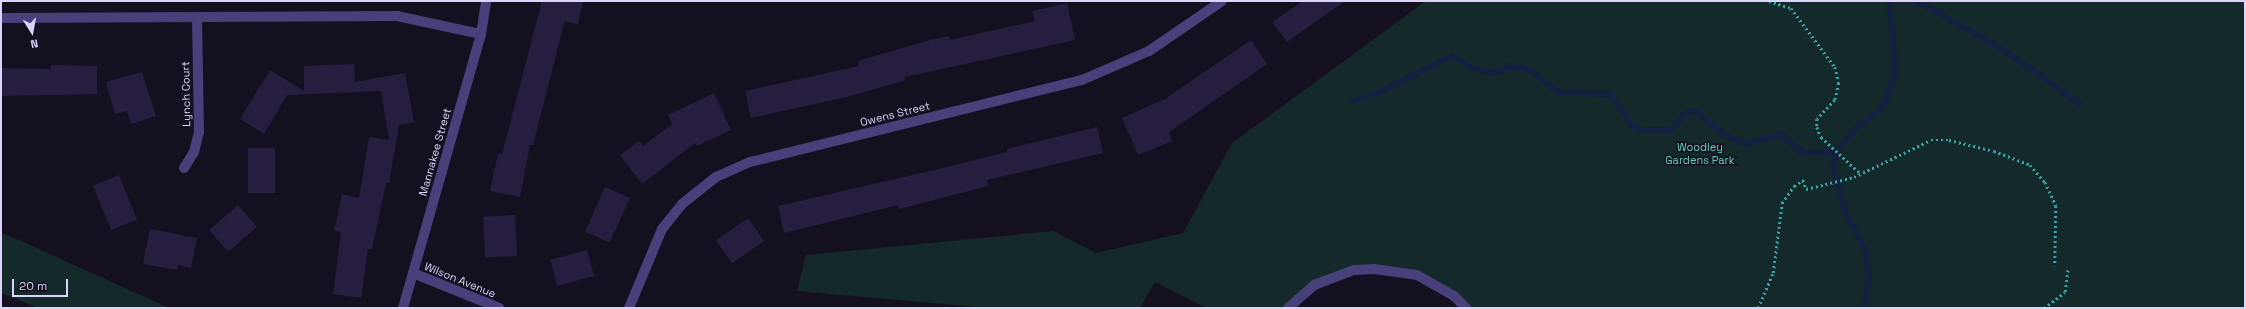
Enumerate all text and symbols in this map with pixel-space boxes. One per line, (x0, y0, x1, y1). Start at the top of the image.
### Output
north arrow (12, 12, 52, 52)
text: N (29, 36, 39, 51)
street label: Lynch Court (179, 61, 193, 127)
street label: Owens Street (859, 99, 931, 129)
street label: Mannakee Street (416, 107, 454, 197)
park label: Woodley Gardens Park (1665, 141, 1735, 167)
street label: Wilson Avenue (422, 260, 498, 300)
scale bar (14, 271, 70, 297)
text: 20 m (19, 278, 47, 294)

